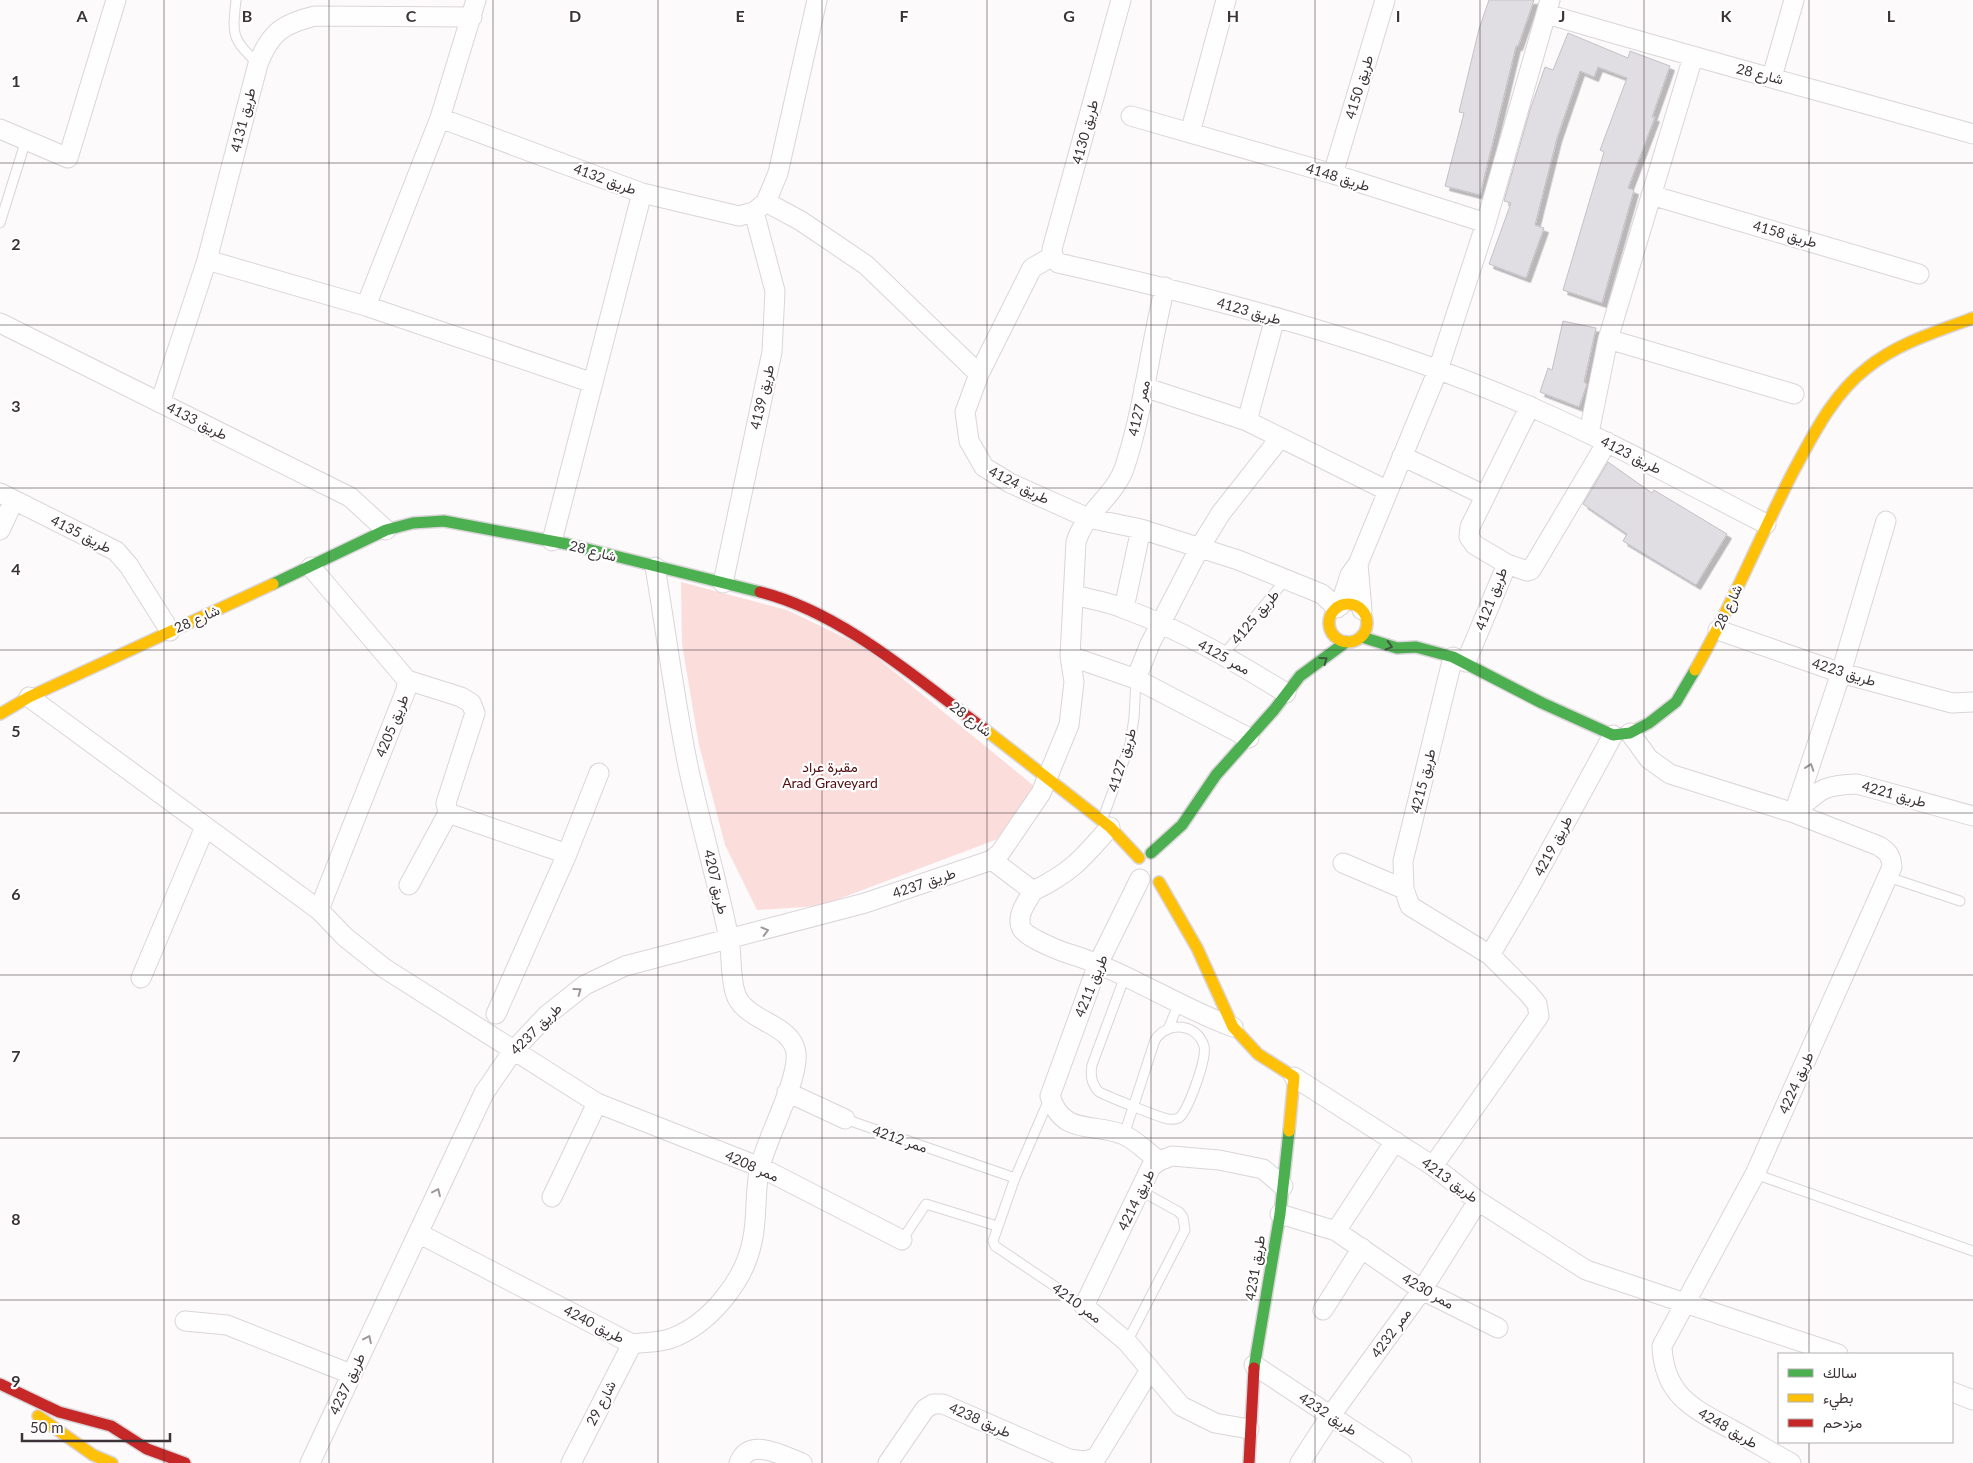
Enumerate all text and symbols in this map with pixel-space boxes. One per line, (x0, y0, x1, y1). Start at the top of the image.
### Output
text: A (75, 6, 88, 25)
text: B (242, 6, 252, 25)
text: C (406, 6, 417, 25)
text: D (569, 6, 581, 25)
text: E (735, 6, 745, 25)
text: F (899, 6, 909, 25)
text: G (1063, 6, 1075, 25)
text: H (1227, 6, 1239, 25)
text: I (1396, 6, 1400, 25)
text: J (1559, 6, 1565, 25)
text: K (1721, 6, 1733, 25)
text: L (1887, 6, 1896, 25)
street label: طريق 4150 (1341, 53, 1377, 121)
street label: شارع 28 (1734, 59, 1785, 90)
text: 1 (11, 71, 21, 90)
street label: طريق 4131 (226, 86, 260, 154)
street label: طريق 4130 (1068, 98, 1102, 166)
street label: طريق 4132 (571, 159, 639, 199)
street label: طريق 4148 (1304, 159, 1372, 195)
street label: طريق 4158 (1751, 216, 1819, 252)
text: 2 (11, 234, 21, 253)
street label: طريق 4123 (1215, 293, 1283, 329)
street label: طريق 4139 (746, 363, 778, 431)
street label: ممر 4127 (1124, 378, 1154, 438)
text: 3 (11, 396, 21, 415)
street label: طريق 4133 (164, 398, 230, 444)
street label: طريق 4123 (1598, 432, 1664, 478)
street label: طريق 4124 (986, 462, 1052, 508)
street label: طريق 4135 (48, 511, 114, 557)
street label: شارع 28 (567, 536, 618, 567)
text: 4 (11, 559, 21, 578)
street label: طريق 4121 (1471, 565, 1511, 633)
street label: شارع 28 (1710, 581, 1748, 633)
street label: طريق 4125 (1227, 586, 1283, 648)
street label: شارع 28 (171, 601, 223, 639)
street label: ممر 4125 (1195, 635, 1253, 679)
one-way arrow (1384, 640, 1392, 650)
street label: طريق 4223 (1810, 654, 1878, 690)
one-way arrow (1318, 657, 1327, 665)
street label: طريق 4205 (371, 692, 413, 760)
street label: شارع 28 (945, 697, 996, 742)
text: 5 (11, 721, 21, 740)
street label: طريق 4127 (1104, 726, 1140, 794)
street label: طريق 4215 (1406, 747, 1440, 815)
park label: مقبرة عراد Arad Graveyard (782, 758, 878, 791)
one-way arrow (1804, 763, 1814, 772)
street label: طريق 4221 (1860, 777, 1928, 811)
street label: طريق 4219 (1530, 813, 1576, 879)
street label: طريق 4207 (700, 848, 732, 916)
street label: طريق 4237 (890, 864, 958, 902)
text: 6 (11, 884, 21, 903)
one-way arrow (760, 926, 769, 937)
street label: طريق 4211 (1070, 952, 1112, 1020)
one-way arrow (572, 988, 582, 997)
street label: طريق 4237 (506, 999, 566, 1059)
text: 7 (11, 1046, 21, 1065)
street label: طريق 4224 (1774, 1049, 1818, 1117)
street label: ممر 4212 (870, 1121, 930, 1157)
street label: ممر 4208 (722, 1146, 782, 1186)
street label: طريق 4213 (1418, 1153, 1482, 1207)
street label: طريق 4214 (1113, 1167, 1159, 1233)
one-way arrow (430, 1188, 441, 1197)
text: 8 (11, 1209, 21, 1228)
street label: طريق 4231 (1241, 1234, 1269, 1302)
street label: ممر 4230 (1399, 1269, 1457, 1313)
street label: ممر 4210 (1049, 1279, 1105, 1327)
street label: طريق 4240 (561, 1301, 627, 1347)
street label: ممر 4232 (1367, 1305, 1415, 1361)
one-way arrow (361, 1336, 371, 1345)
street label: طريق 4237 (325, 1350, 369, 1418)
legend (1778, 1353, 1953, 1443)
text: سالك (1823, 1363, 1857, 1381)
text: 9 (11, 1371, 21, 1390)
street label: شارع 29 (582, 1378, 622, 1429)
text: بطيء (1823, 1388, 1853, 1411)
street label: طريق 4232 (1296, 1389, 1360, 1439)
street label: طريق 4238 (946, 1398, 1014, 1442)
street label: طريق 4248 (1695, 1404, 1761, 1452)
scale bar (22, 1410, 170, 1442)
text: مزدحم (1823, 1413, 1862, 1433)
text: 50 m (30, 1418, 64, 1436)

